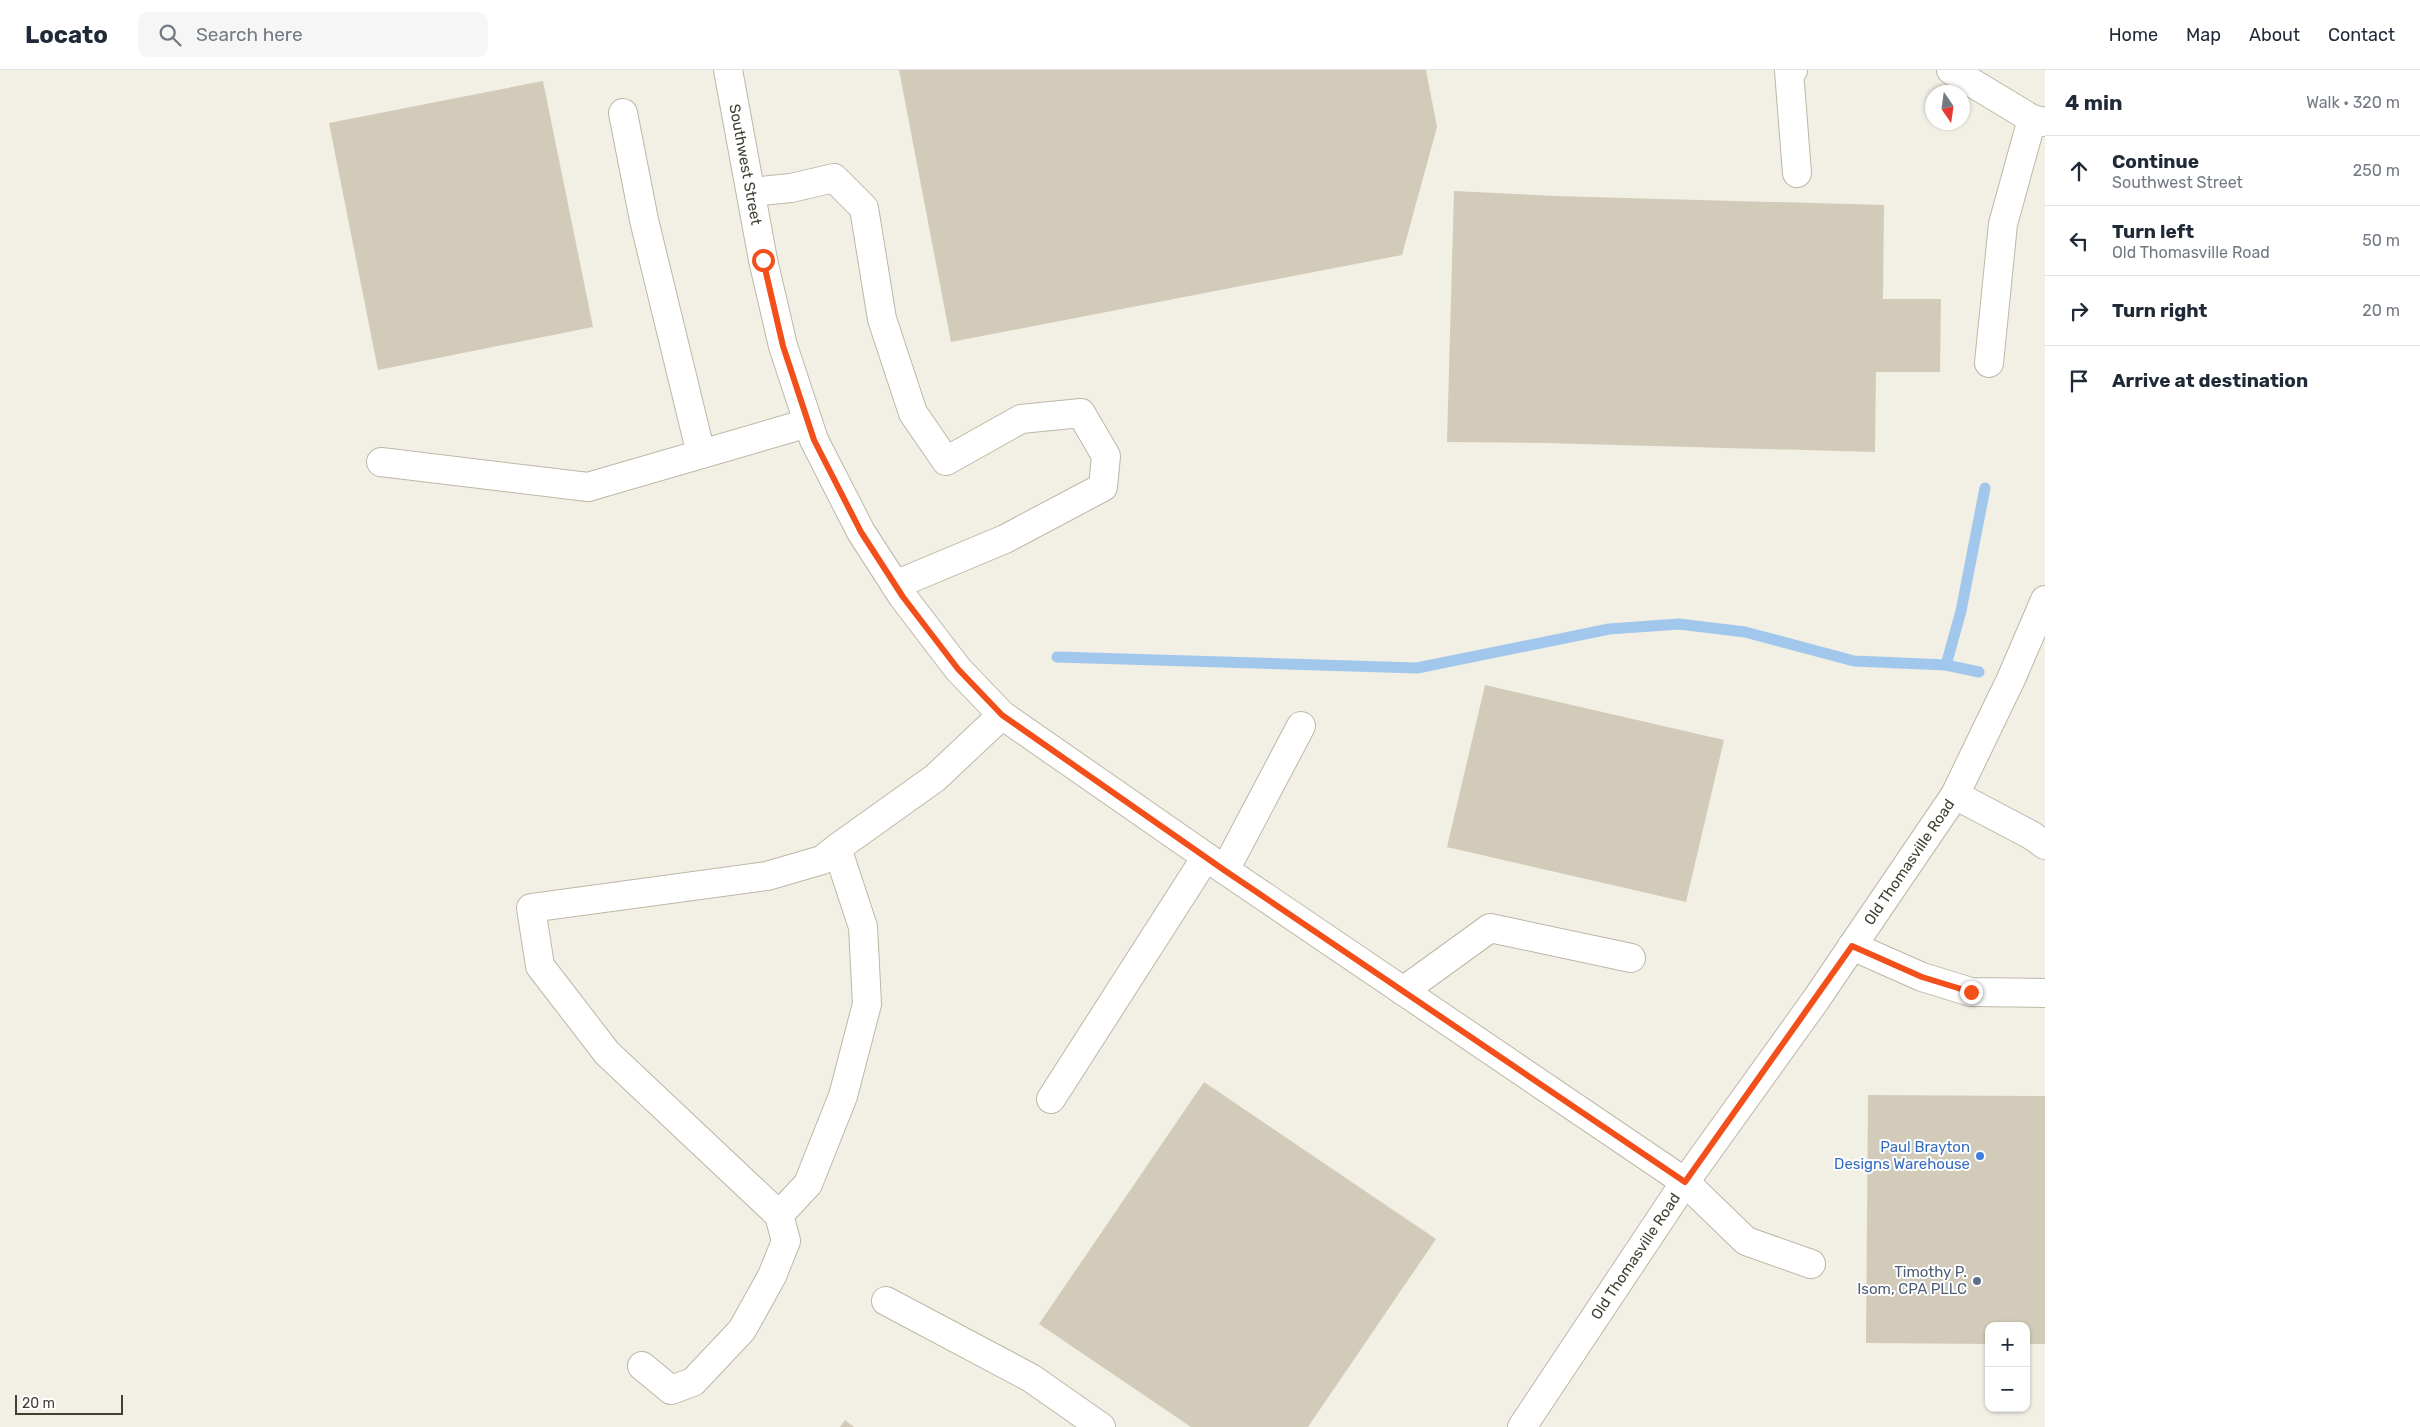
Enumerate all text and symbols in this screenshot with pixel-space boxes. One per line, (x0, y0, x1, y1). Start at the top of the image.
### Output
search box (138, 12, 488, 57)
text: Locato (25, 21, 108, 49)
icon: search (156, 21, 184, 49)
text: Search here (196, 23, 303, 46)
text: Home (2109, 24, 2158, 46)
text: Map (2186, 24, 2221, 46)
text: About (2249, 24, 2300, 46)
text: Contact (2328, 24, 2395, 46)
north arrow (1925, 85, 1970, 130)
text: 4 min (2065, 90, 2123, 115)
text: Walk · 320 m (2306, 93, 2400, 112)
street label: Southwest Street (725, 102, 765, 227)
text: Continue (2112, 150, 2199, 173)
icon: ahead (2065, 157, 2093, 185)
text: 250 m (2353, 161, 2400, 180)
text: Southwest Street (2112, 173, 2243, 192)
text: Turn left (2112, 220, 2194, 243)
icon: left (2065, 227, 2093, 255)
text: 50 m (2362, 231, 2400, 250)
text: Old Thomasville Road (2112, 243, 2270, 262)
route start (752, 249, 775, 272)
icon: right (2065, 297, 2093, 325)
text: Turn right (2112, 299, 2207, 322)
text: 20 m (2362, 301, 2400, 320)
icon: arrive (2065, 367, 2093, 395)
text: Arrive at destination (2112, 369, 2308, 392)
street label: Old Thomasville Road (1860, 796, 1958, 928)
route end (1960, 981, 1983, 1004)
place label: Paul Brayton Designs Warehouse (1834, 1138, 1970, 1173)
marker: Paul Brayton Designs Warehouse (1974, 1150, 1986, 1162)
street label: Old Thomasville Road (1587, 1190, 1684, 1323)
place label: Timothy P. Isom, CPA PLLC (1857, 1263, 1967, 1298)
marker: Timothy P. Isom, CPA PLLC (1971, 1275, 1983, 1287)
map controls (1985, 1322, 2030, 1412)
button: + (1985, 1322, 2030, 1367)
button: − (1985, 1367, 2030, 1412)
scale bar (15, 1392, 122, 1415)
text: 20 m (22, 1395, 55, 1412)

